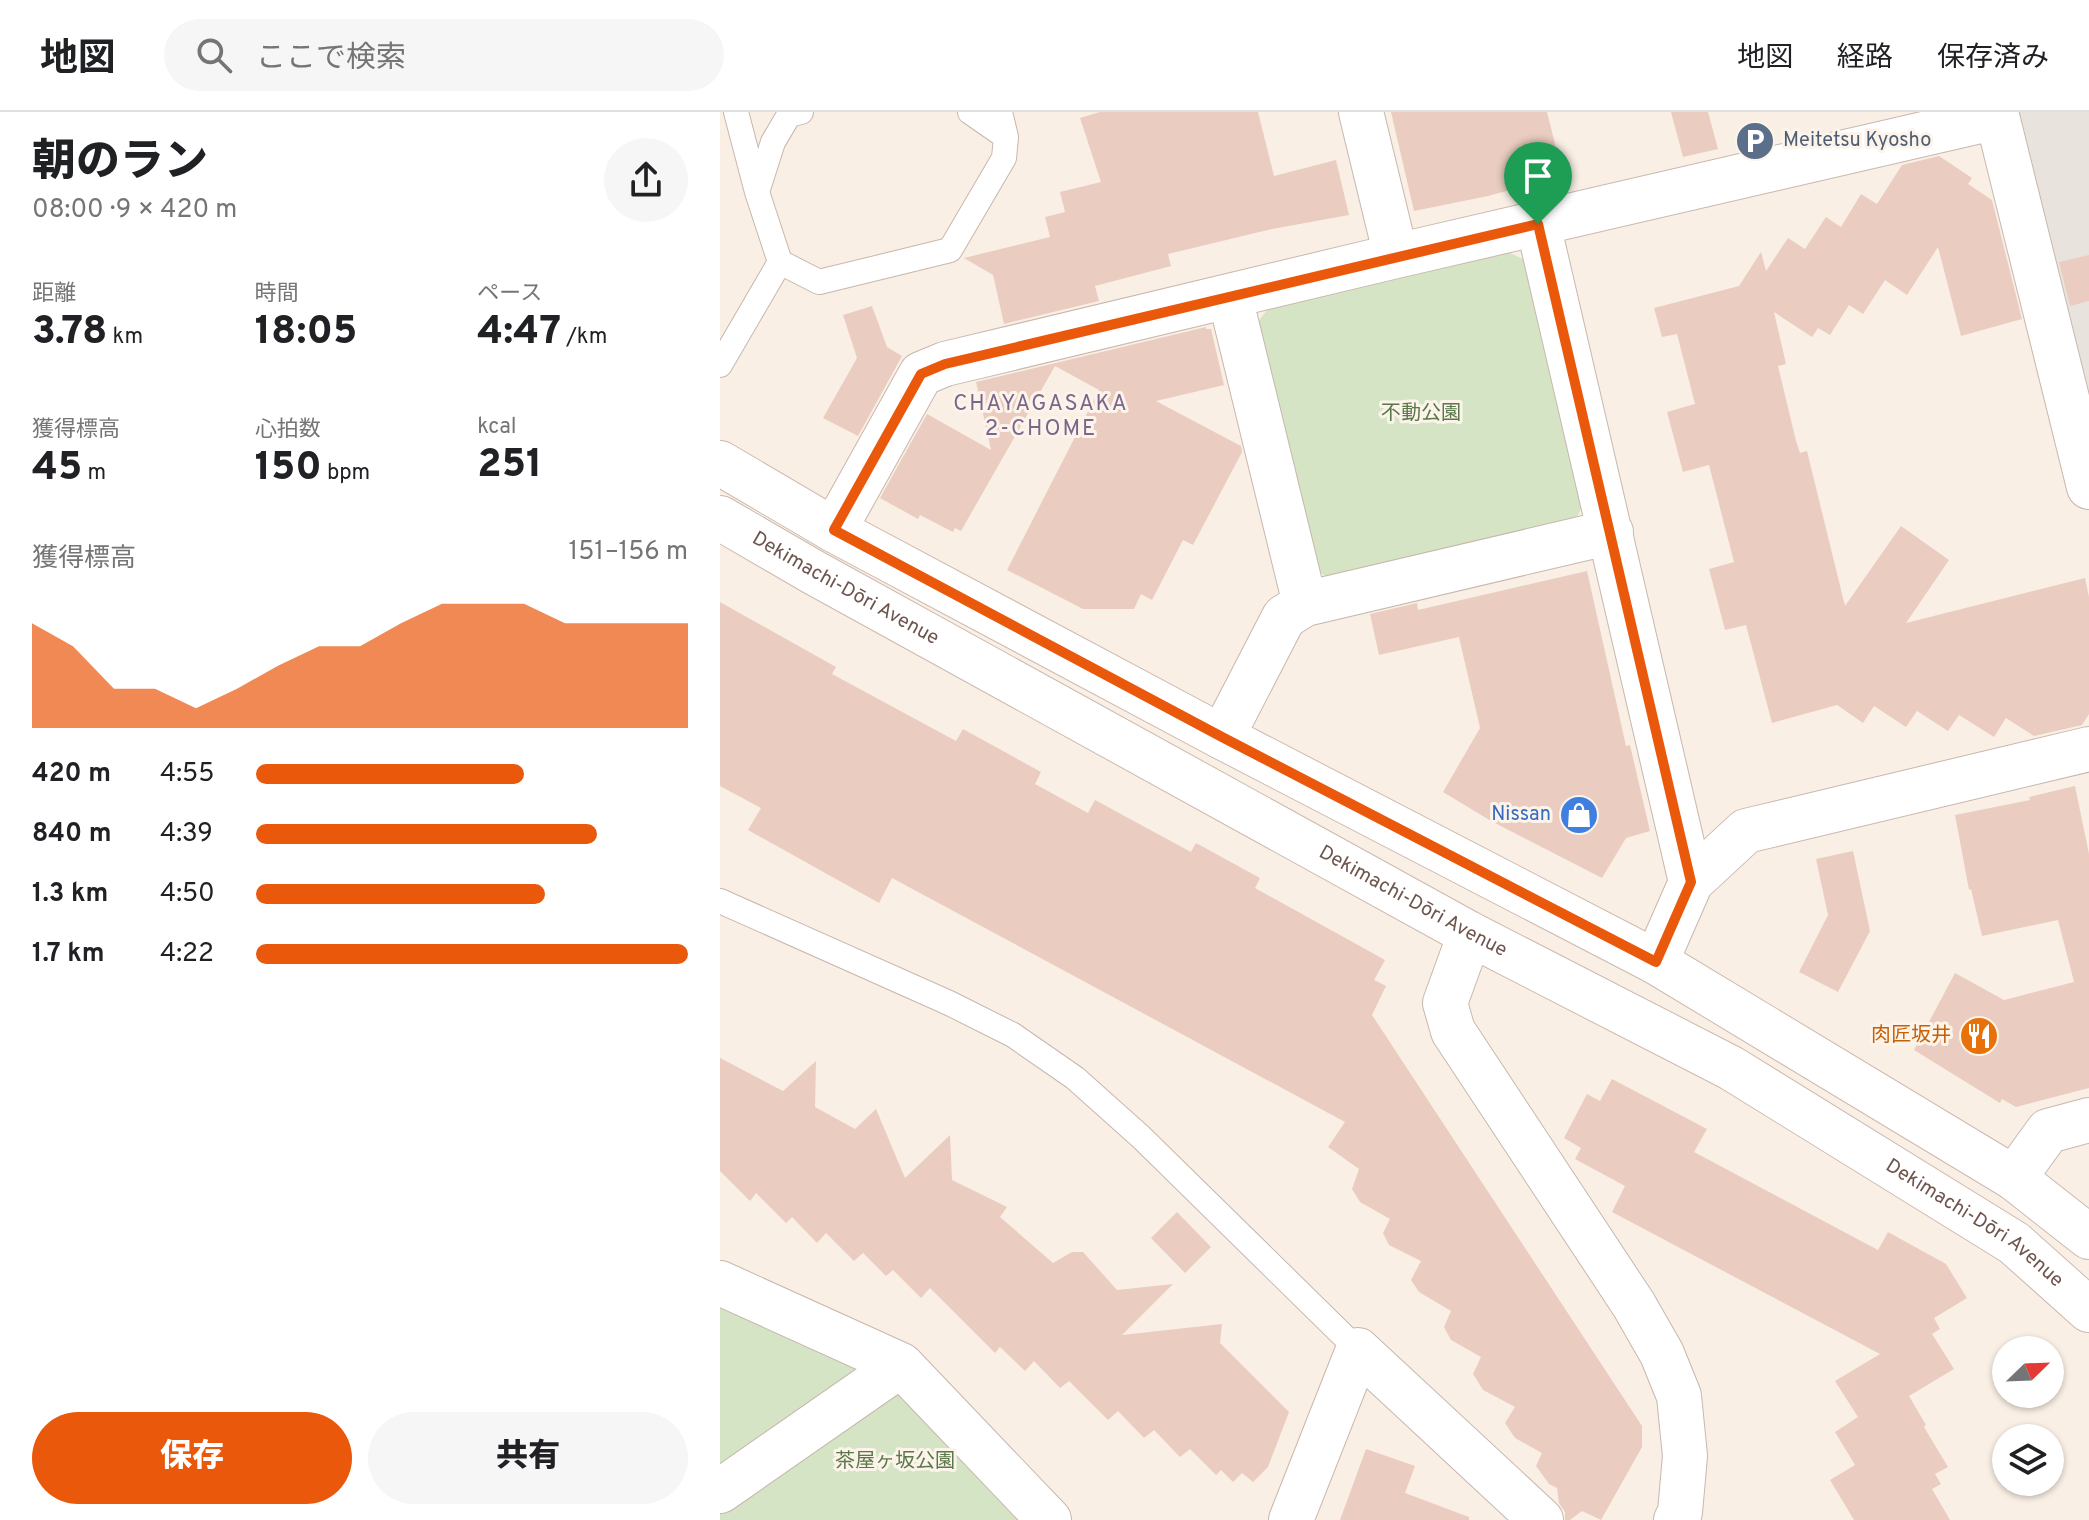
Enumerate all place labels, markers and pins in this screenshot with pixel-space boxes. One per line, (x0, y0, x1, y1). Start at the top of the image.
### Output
parking icon: Meitetsu Kyosho (1734, 120, 1776, 162)
place label: Meitetsu Kyosho (1783, 128, 1931, 154)
pin (1504, 142, 1572, 224)
shop icon: Nissan (1558, 794, 1600, 836)
place label: Nissan (1491, 802, 1551, 828)
restaurant icon: 肉匠坂井 (1958, 1015, 2000, 1057)
place label: 肉匠坂井 (1871, 1023, 1951, 1049)

